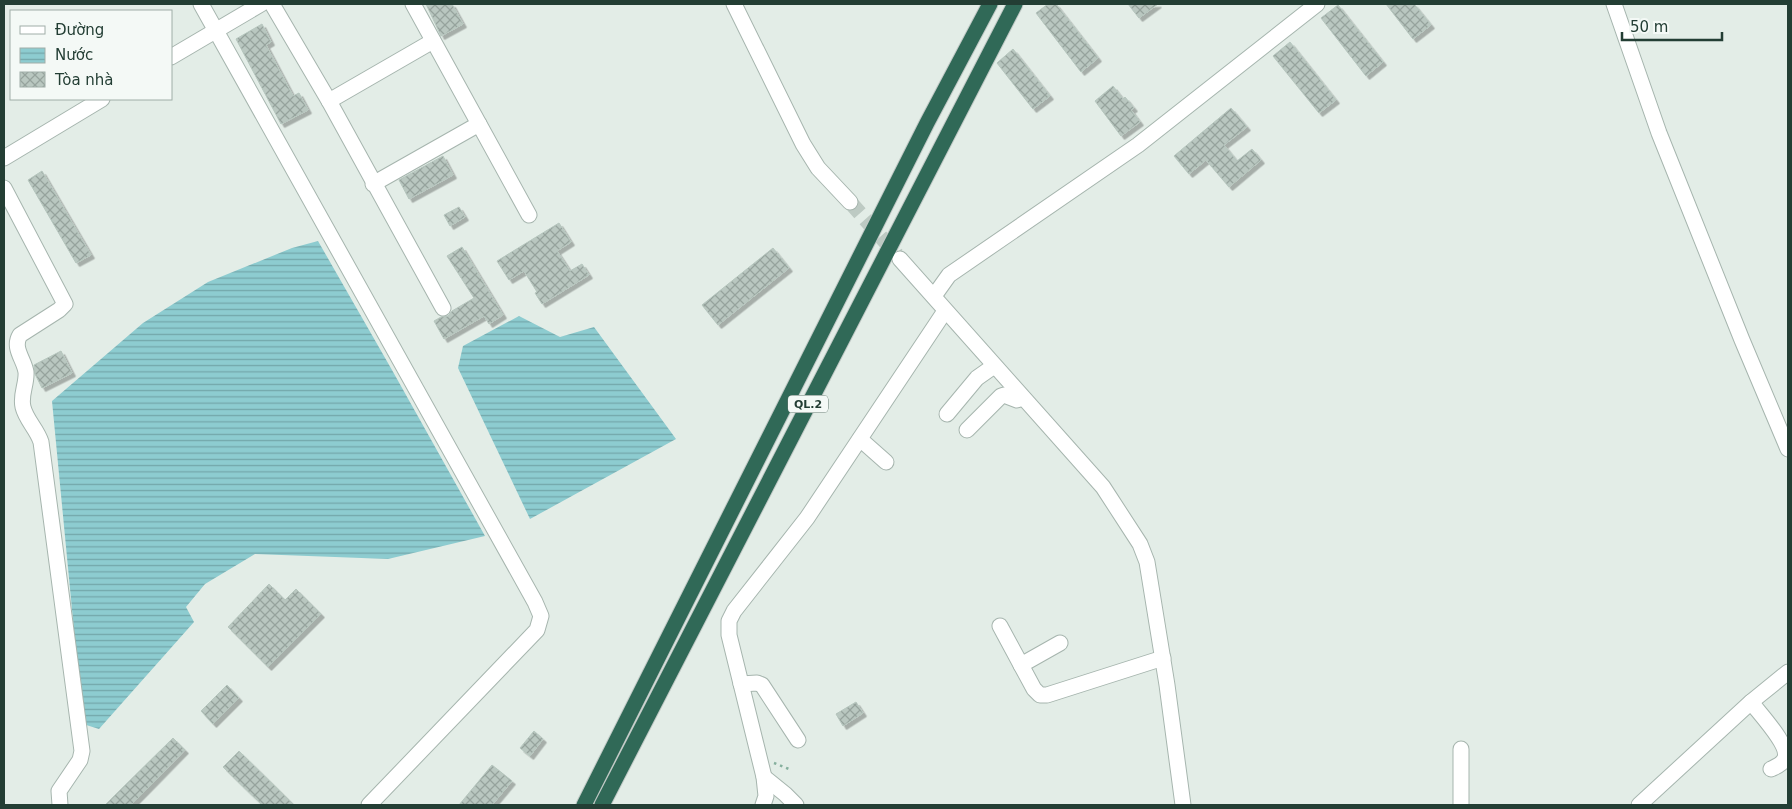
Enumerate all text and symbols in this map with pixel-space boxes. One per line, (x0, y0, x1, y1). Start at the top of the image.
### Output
legend (10, 10, 172, 100)
scale bar (1622, 10, 1722, 42)
text: 50 m (1630, 18, 1668, 36)
text: Đường (55, 21, 104, 39)
text: Nước (55, 46, 93, 64)
text: Tòa nhà (54, 71, 114, 89)
road number: QL.2 (788, 396, 828, 412)

